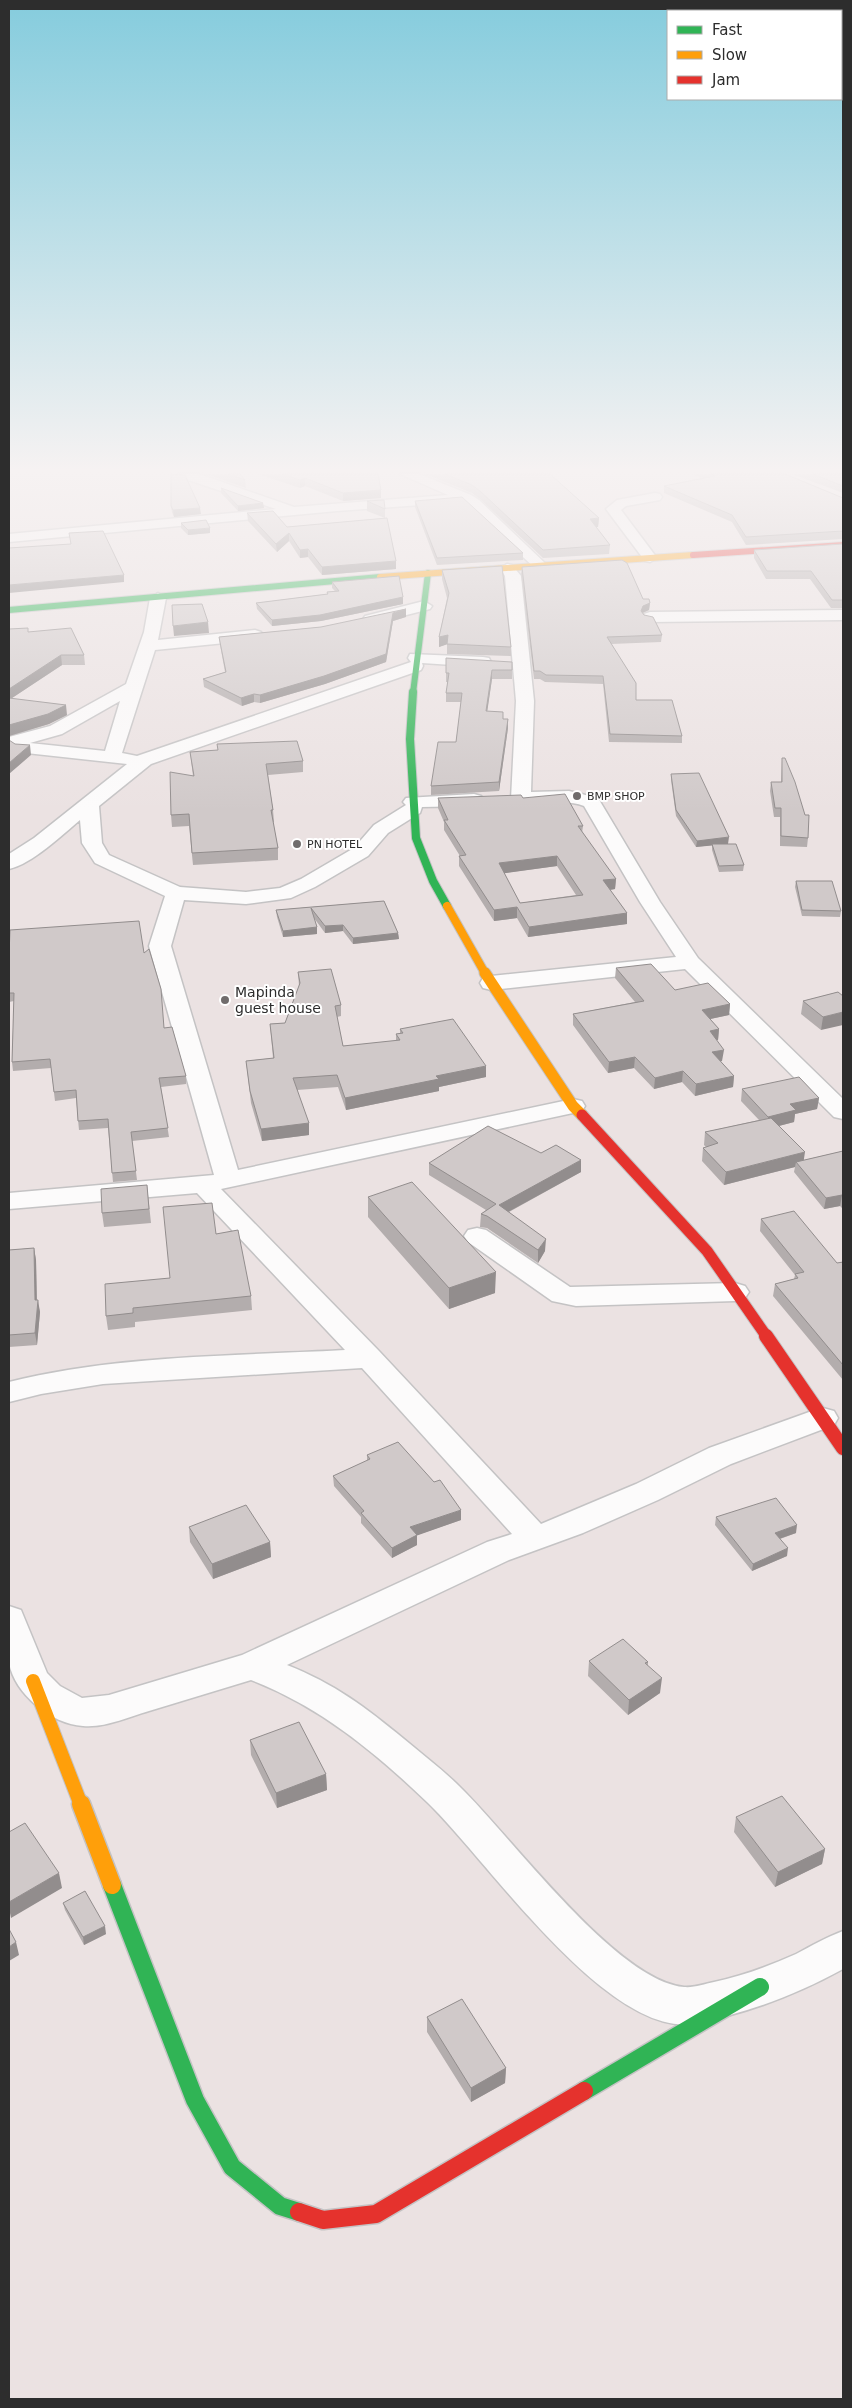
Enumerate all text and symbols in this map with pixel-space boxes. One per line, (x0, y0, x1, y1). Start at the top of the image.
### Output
legend (667, 10, 842, 100)
text: Fast (712, 21, 742, 39)
text: Slow (712, 46, 747, 64)
text: Jam (711, 71, 740, 89)
marker: BMP SHOP (571, 790, 583, 802)
place label: BMP SHOP (587, 790, 645, 803)
marker: PN HOTEL (291, 838, 303, 850)
place label: PN HOTEL (307, 838, 363, 851)
place label: Mapinda guest house (235, 984, 321, 1016)
marker: Mapinda guest house (219, 994, 231, 1006)

